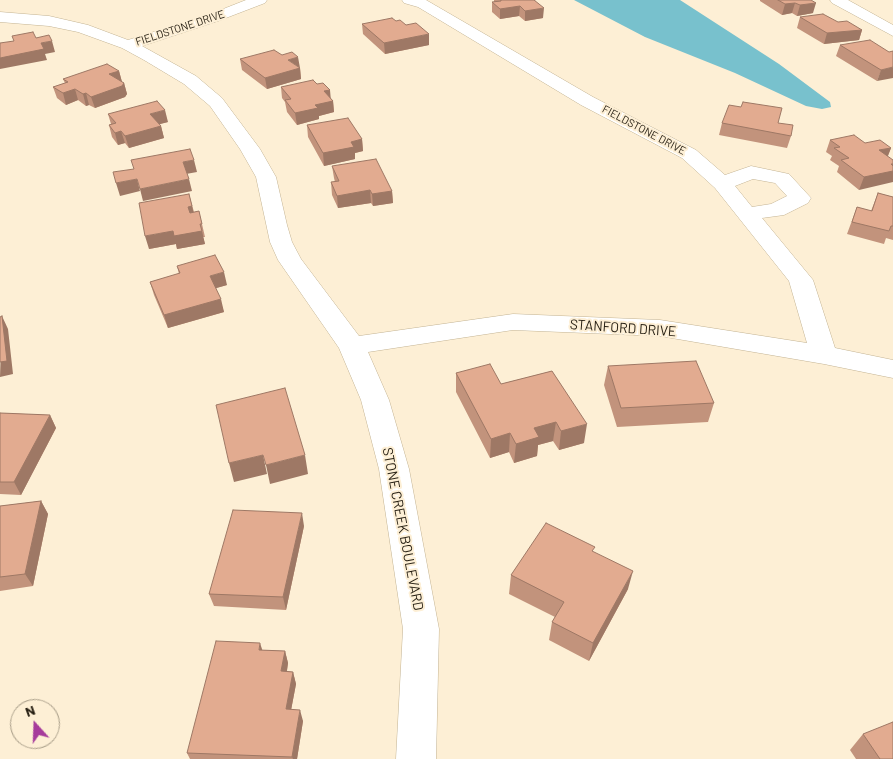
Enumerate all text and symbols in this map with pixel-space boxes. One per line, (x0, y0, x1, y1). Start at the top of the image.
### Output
street label: FIELDSTONE DRIVE (134, 7, 226, 49)
street label: FIELDSTONE DRIVE (600, 102, 688, 158)
street label: STANFORD DRIVE (569, 316, 677, 340)
street label: STONE CREEK BOULEVARD (379, 446, 427, 612)
north arrow (10, 699, 60, 749)
text: N (23, 701, 37, 720)

